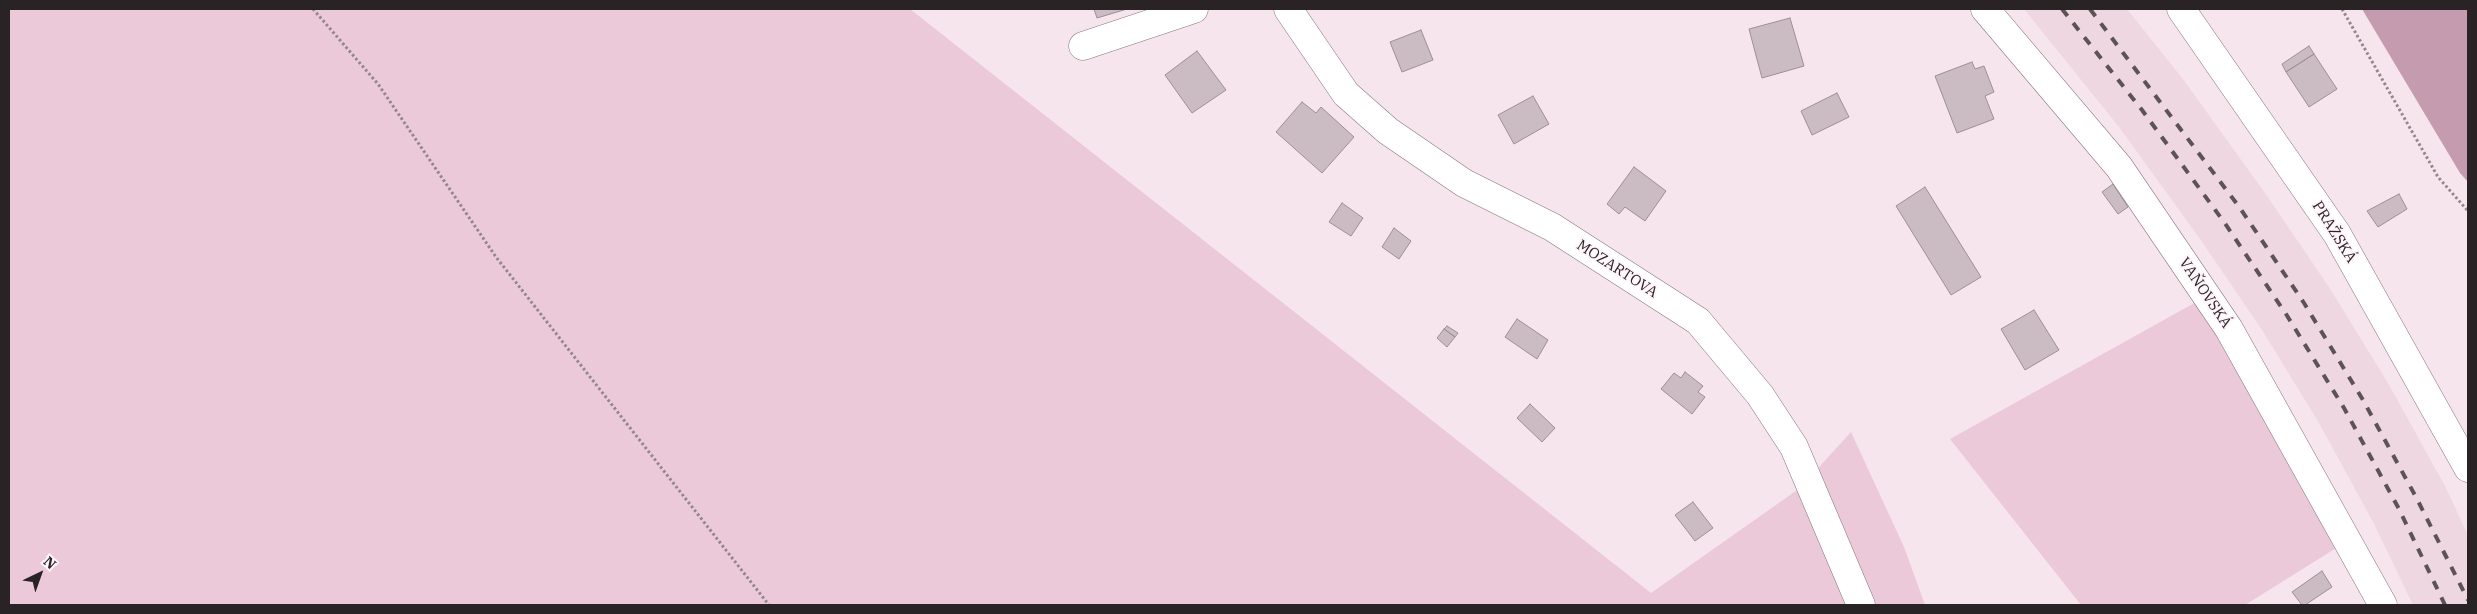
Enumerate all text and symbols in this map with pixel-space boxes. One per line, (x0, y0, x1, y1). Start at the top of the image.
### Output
street label: PRAŽSKÁ (2308, 198, 2360, 266)
street label: MOZARTOVA (1573, 236, 1661, 302)
street label: VAŇOVSKÁ (2175, 254, 2235, 332)
north arrow (15, 549, 65, 599)
text: N (40, 552, 60, 573)

